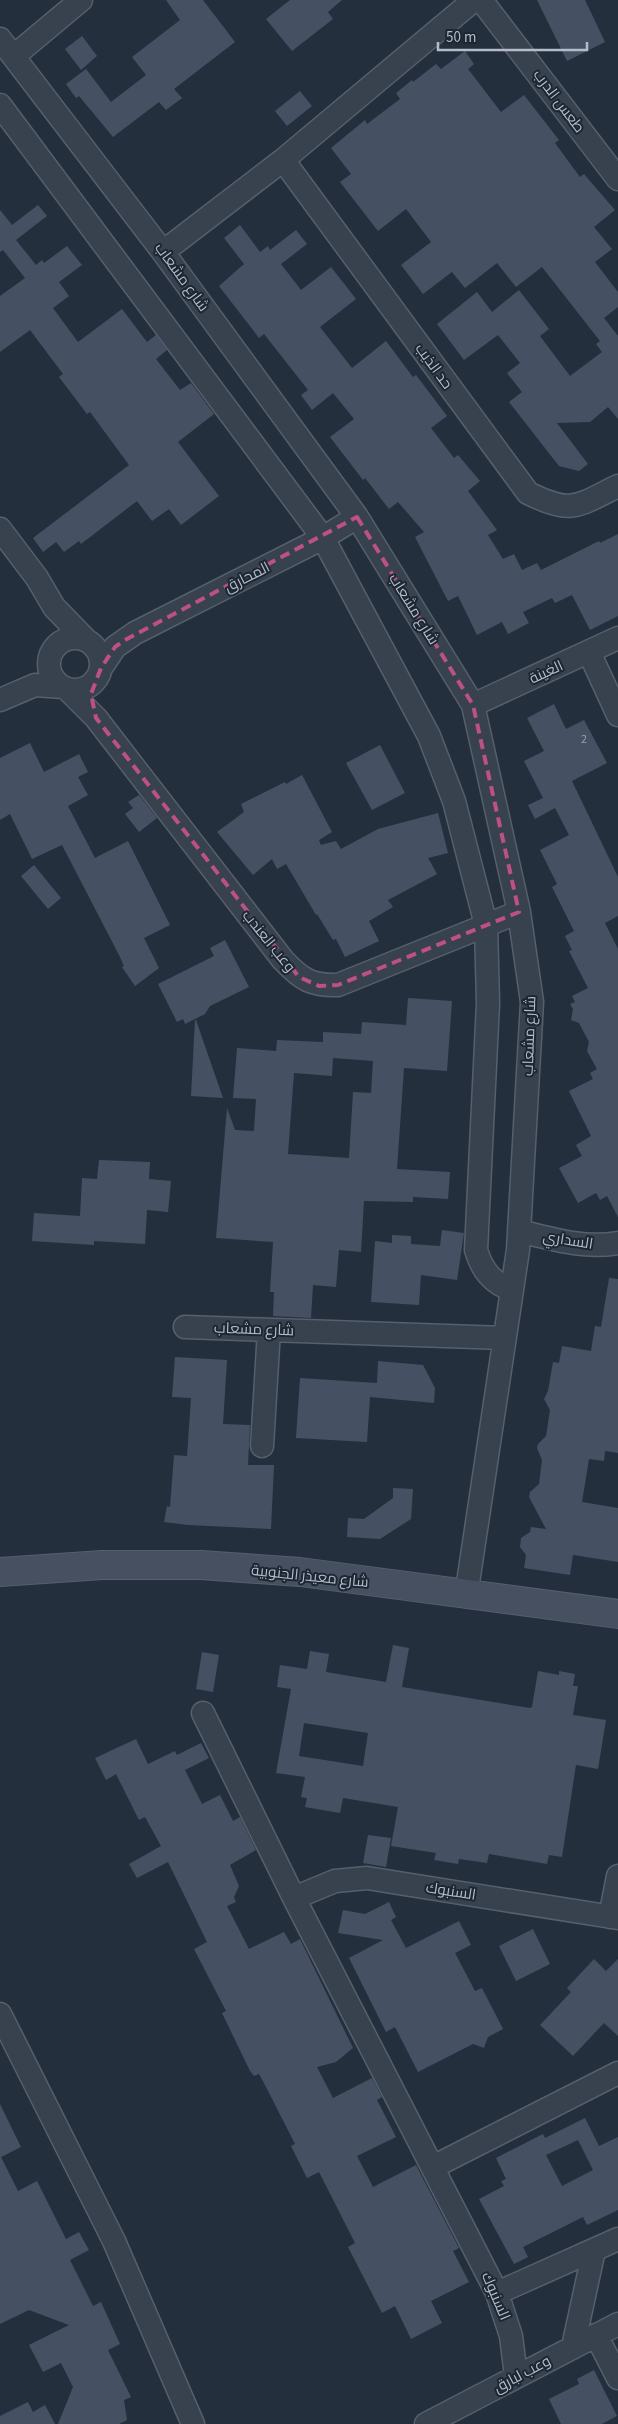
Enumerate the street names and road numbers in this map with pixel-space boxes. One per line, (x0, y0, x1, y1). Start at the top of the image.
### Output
street label: طعس الدرب (528, 65, 589, 137)
street label: شارع مشعاب (149, 239, 214, 316)
street label: حد الذيب (410, 339, 457, 393)
street label: المحارق (221, 557, 274, 598)
street label: شارع مشعاب (383, 570, 444, 649)
street label: الغينة (526, 655, 567, 689)
street label: وعب العندب (237, 906, 300, 977)
street label: شارع مشعاب (518, 995, 541, 1077)
street label: السداري (541, 1226, 595, 1256)
street label: شارع مشعاب (213, 1318, 295, 1341)
street label: شارع معيذر الجنوبية (250, 1560, 370, 1593)
street label: السنبوك (424, 1877, 477, 1906)
street label: السنبوك (476, 2269, 515, 2323)
street label: وعب لبارق (490, 2351, 555, 2398)

